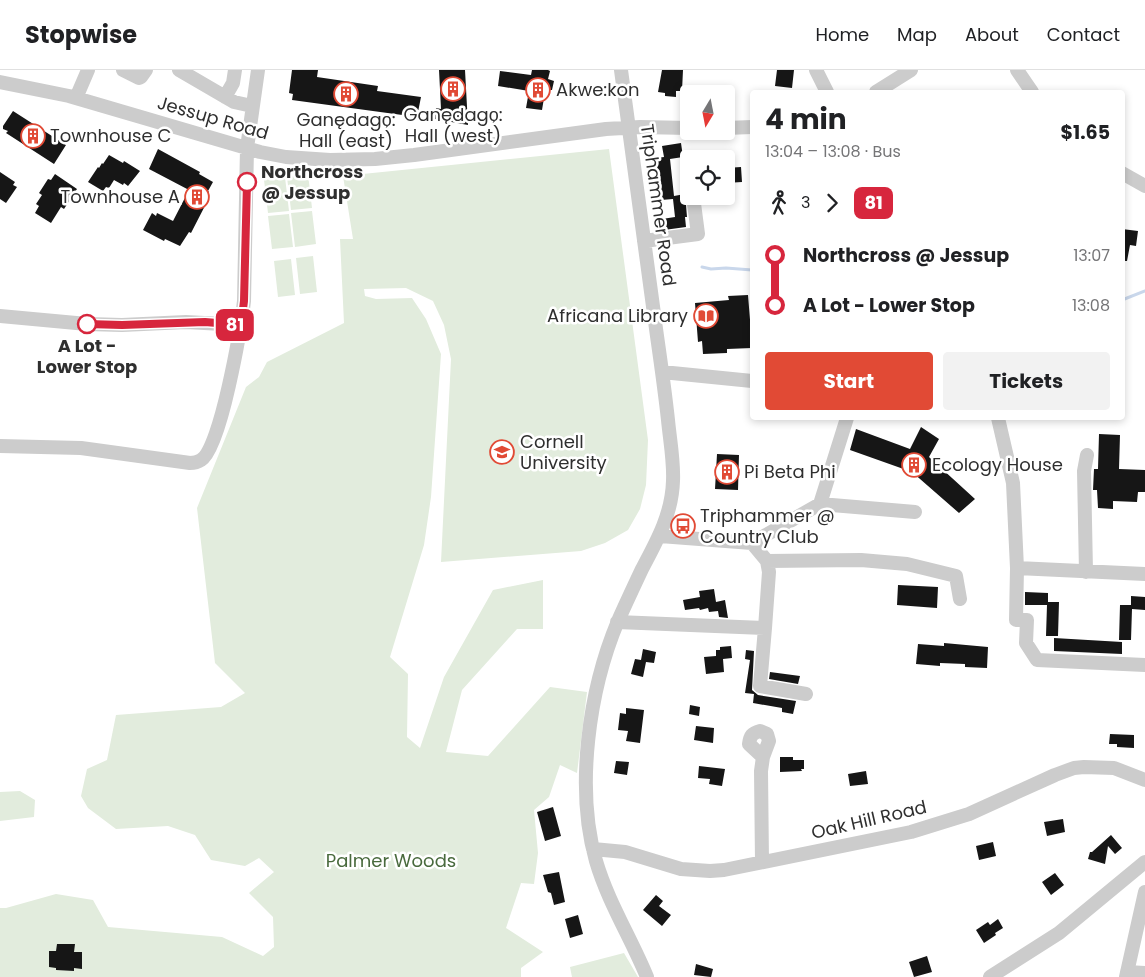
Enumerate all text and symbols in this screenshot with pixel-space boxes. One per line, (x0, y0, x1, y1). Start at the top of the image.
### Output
text: Stopwise (25, 18, 137, 51)
text: Home (815, 22, 869, 47)
text: Map (897, 22, 937, 47)
text: About (965, 22, 1019, 47)
text: Contact (1047, 22, 1120, 47)
building icon: Ganędagǫ: Hall (west) (440, 76, 466, 102)
building icon: Akwe:kon (525, 77, 551, 103)
place label: Akwe:kon (556, 77, 639, 102)
building icon: Ganędagǫ: Hall (east) (333, 81, 359, 107)
north arrow (680, 85, 735, 140)
map controls (680, 85, 735, 205)
street label: Jessup Road (155, 90, 272, 145)
text: 4 min (765, 100, 847, 139)
place label: Ganędagǫ: Hall (west) (403, 102, 503, 148)
place label: Ganędagǫ: Hall (east) (296, 107, 396, 153)
text: $1.65 (1061, 119, 1110, 146)
street label: Triphammer Road (635, 122, 682, 288)
building icon: Townhouse C (20, 123, 46, 149)
place label: Townhouse C (50, 123, 171, 148)
text: 13:04 – 13:08 · Bus (765, 140, 901, 163)
button: locate (680, 150, 735, 205)
place label: Northcross @ Jessup (261, 159, 363, 205)
marker: Northcross @ Jessup (237, 172, 257, 192)
place label: Townhouse A (60, 184, 180, 209)
building icon: Townhouse A (184, 184, 210, 210)
icon: walk (765, 189, 793, 217)
icon: forward (818, 189, 846, 217)
text: 81 (864, 190, 883, 215)
text: 3 (801, 191, 810, 214)
text: Northcross @ Jessup (803, 242, 1009, 269)
text: 13:07 (1073, 244, 1110, 267)
text: A Lot - Lower Stop (803, 292, 975, 319)
text: 13:08 (1072, 294, 1110, 317)
place label: Africana Library (547, 303, 688, 328)
library icon: Africana Library (693, 303, 719, 329)
line badge: 81 (212, 309, 258, 341)
text: 81 (226, 312, 244, 337)
marker: A Lot - Lower Stop (77, 314, 97, 334)
place label: A Lot - Lower Stop (37, 333, 137, 379)
button: Start (765, 352, 933, 410)
button: Tickets (943, 352, 1110, 410)
place label: Cornell University (520, 429, 607, 475)
school or university icon: Cornell University (489, 439, 515, 465)
building icon: Ecology House (901, 452, 927, 478)
place label: Ecology House (932, 452, 1063, 477)
building icon: Pi Beta Phi (714, 459, 740, 485)
place label: Pi Beta Phi (744, 459, 836, 484)
place label: Triphammer @ Country Club (700, 503, 835, 549)
bus stop icon: Triphammer @ Country Club (670, 513, 696, 539)
street label: Oak Hill Road (809, 794, 929, 845)
park label: Palmer Woods (326, 848, 456, 873)

